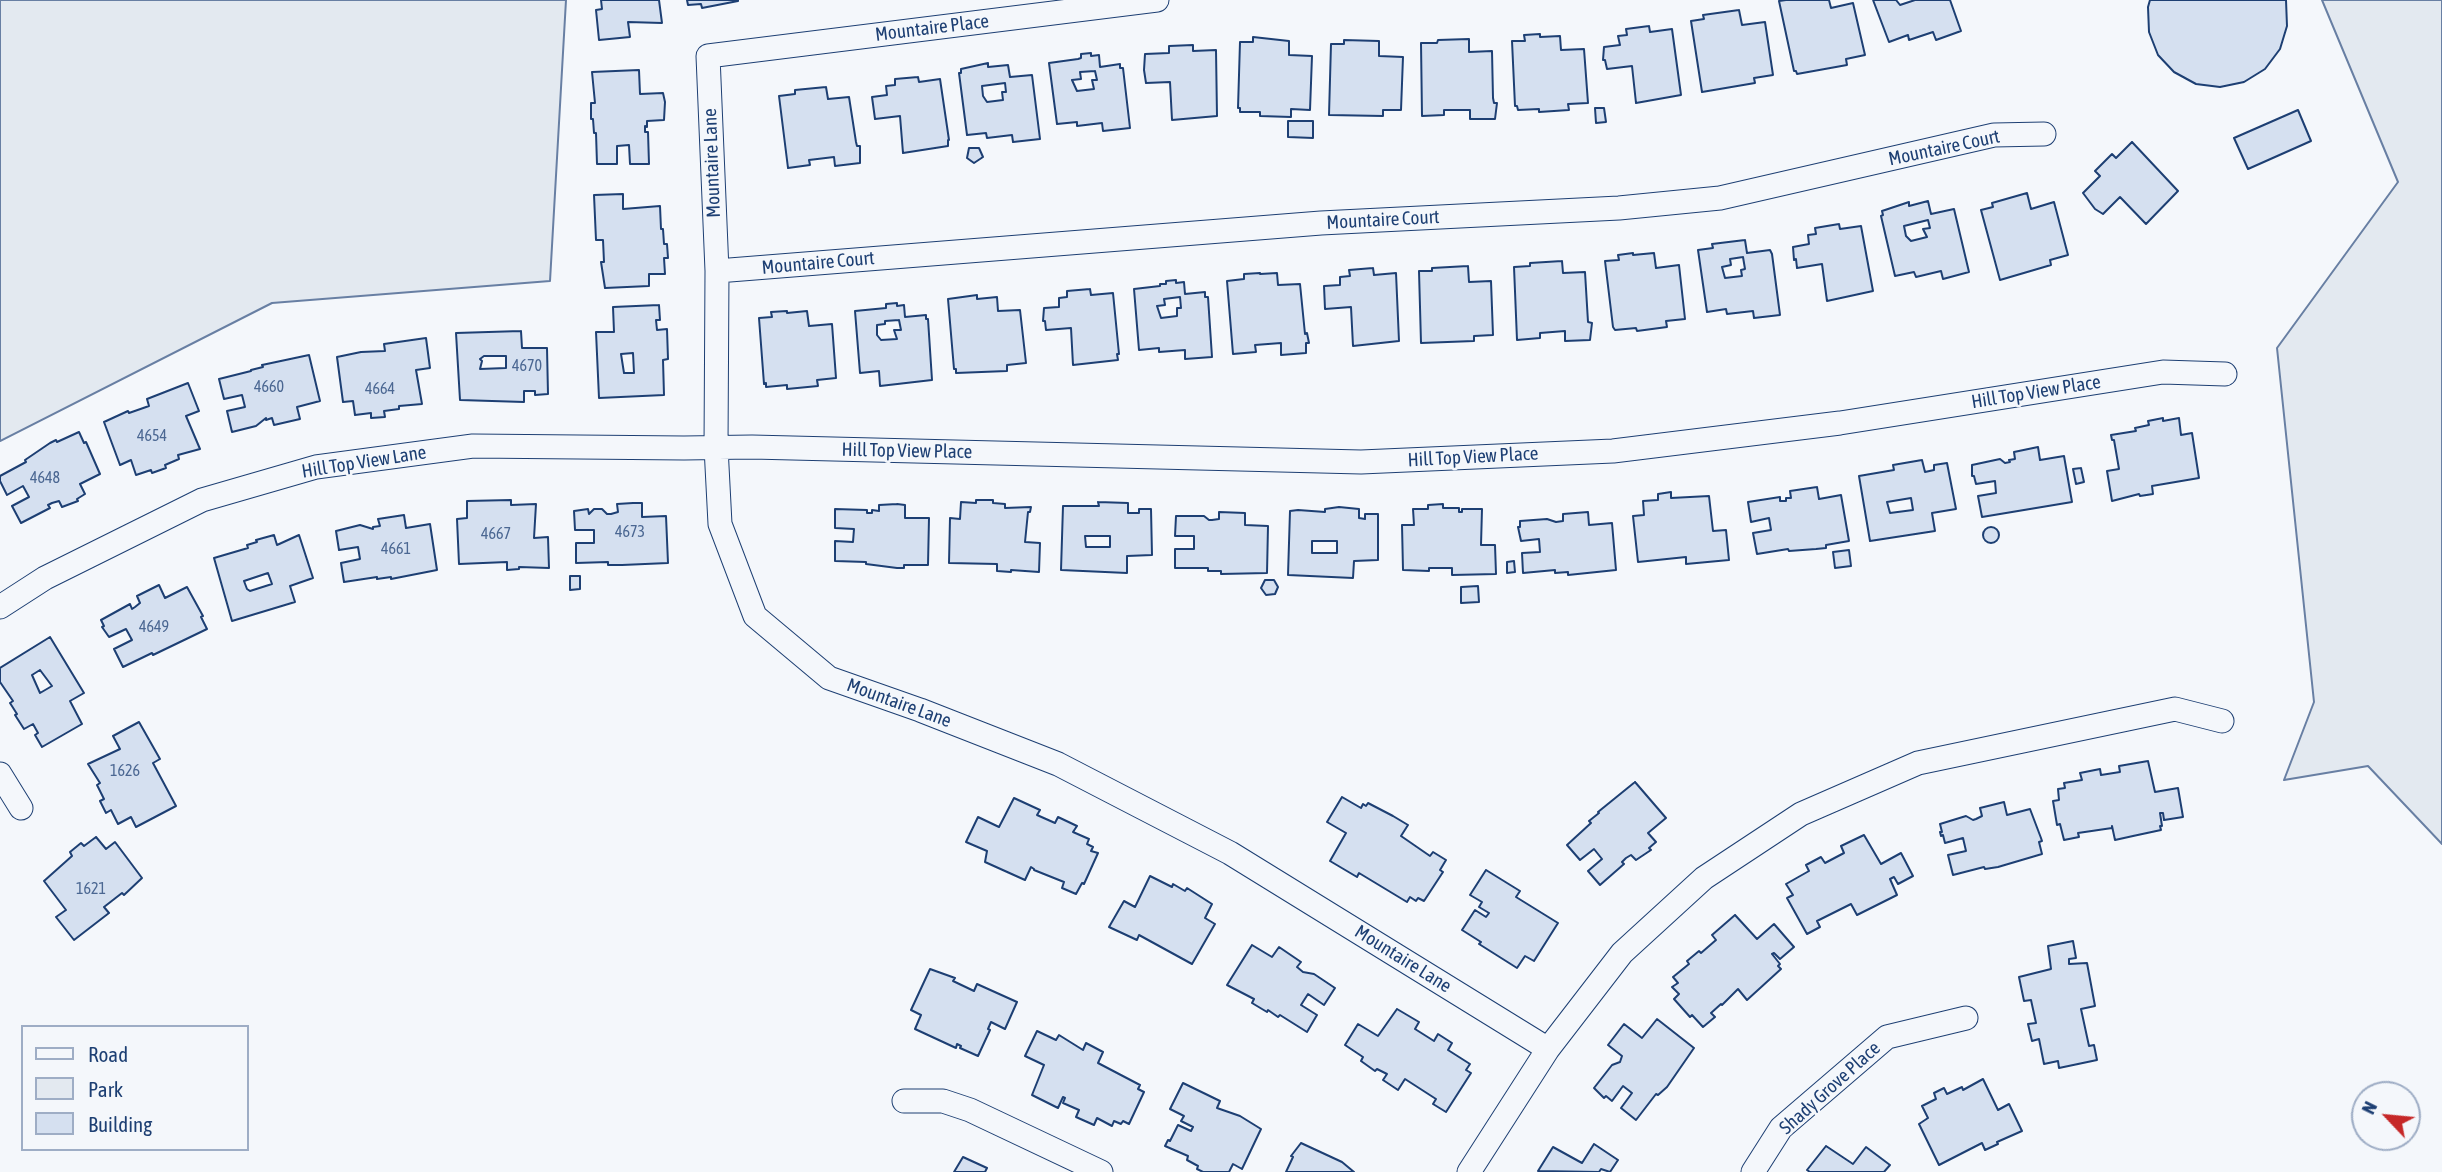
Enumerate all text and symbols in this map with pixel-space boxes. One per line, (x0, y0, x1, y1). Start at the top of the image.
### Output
street label: Mountaire Place (874, 10, 990, 46)
street label: Mountaire Lane (699, 108, 725, 218)
street label: Mountaire Court (1886, 125, 2002, 171)
street label: Mountaire Court (1326, 206, 1440, 234)
street label: Mountaire Court (761, 247, 875, 279)
house number: 4670 (512, 356, 542, 376)
street label: Hill Top View Place (1970, 371, 2102, 413)
house number: 4660 (254, 377, 284, 397)
house number: 4664 (365, 379, 395, 399)
house number: 4654 (137, 426, 167, 446)
street label: Hill Top View Place (841, 438, 973, 464)
street label: Hill Top View Lane (300, 441, 428, 483)
street label: Hill Top View Place (1407, 442, 1539, 472)
house number: 4648 (30, 468, 60, 488)
house number: 4673 (615, 522, 645, 542)
house number: 4667 (481, 524, 511, 544)
house number: 4661 (381, 539, 411, 559)
house number: 4649 (139, 617, 169, 637)
street label: Mountaire Lane (844, 674, 954, 732)
house number: 1626 (110, 761, 140, 781)
house number: 1621 (76, 879, 106, 899)
street label: Mountaire Lane (1350, 920, 1456, 998)
legend (21, 1025, 248, 1151)
street label: Shady Grove Place (1775, 1037, 1885, 1139)
text: Road (88, 1042, 128, 1066)
text: Park (88, 1077, 123, 1101)
north arrow (2351, 1081, 2421, 1151)
text: N (2357, 1098, 2381, 1118)
text: Building (88, 1112, 152, 1136)

